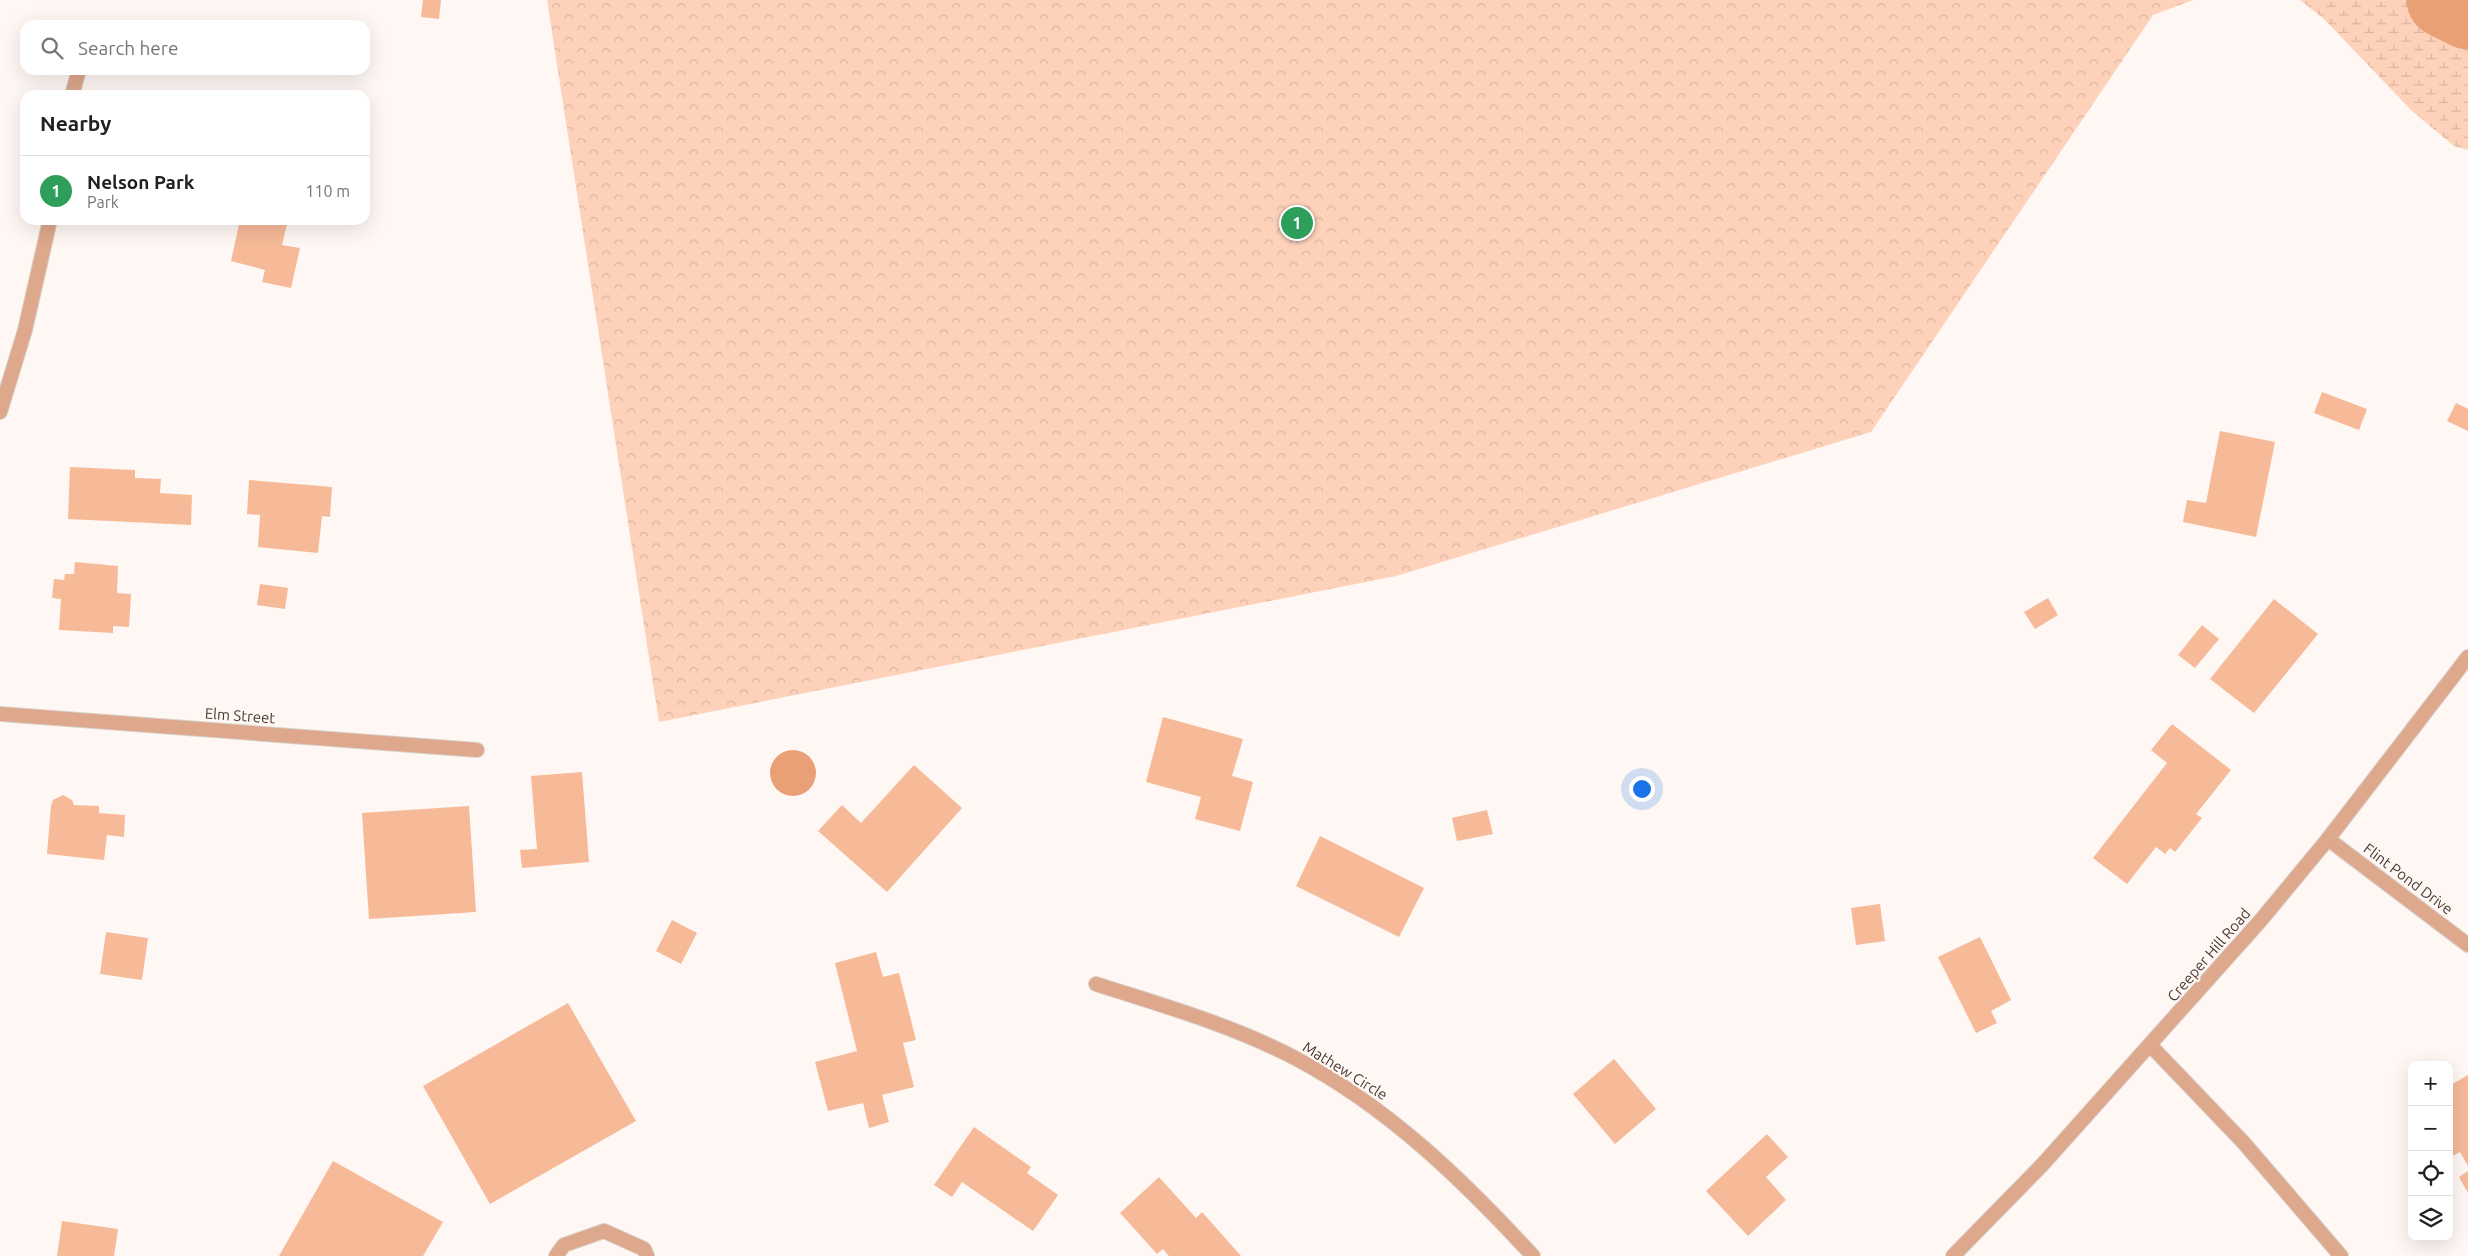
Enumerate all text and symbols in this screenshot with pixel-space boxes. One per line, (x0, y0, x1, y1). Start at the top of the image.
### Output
search box (20, 20, 370, 75)
icon: search (38, 34, 66, 62)
text: Search here (78, 37, 178, 59)
text: Nearby (40, 111, 111, 135)
text: Nelson Park (87, 171, 194, 193)
text: 1 (51, 182, 61, 200)
text: 110 m (305, 182, 350, 200)
text: Park (87, 193, 119, 211)
pin: 1 (1281, 204, 1313, 242)
street label: Elm Street (204, 705, 276, 726)
your location (1629, 776, 1655, 802)
street label: Flint Pond Drive (2360, 840, 2456, 918)
street label: Creeper Hill Road (2164, 905, 2254, 1005)
street label: Mathew Circle (1300, 1038, 1391, 1103)
map controls (2408, 1061, 2453, 1241)
button: + (2408, 1061, 2453, 1106)
button: − (2408, 1106, 2453, 1151)
button: locate (2408, 1151, 2453, 1196)
button: layers (2408, 1196, 2453, 1241)

